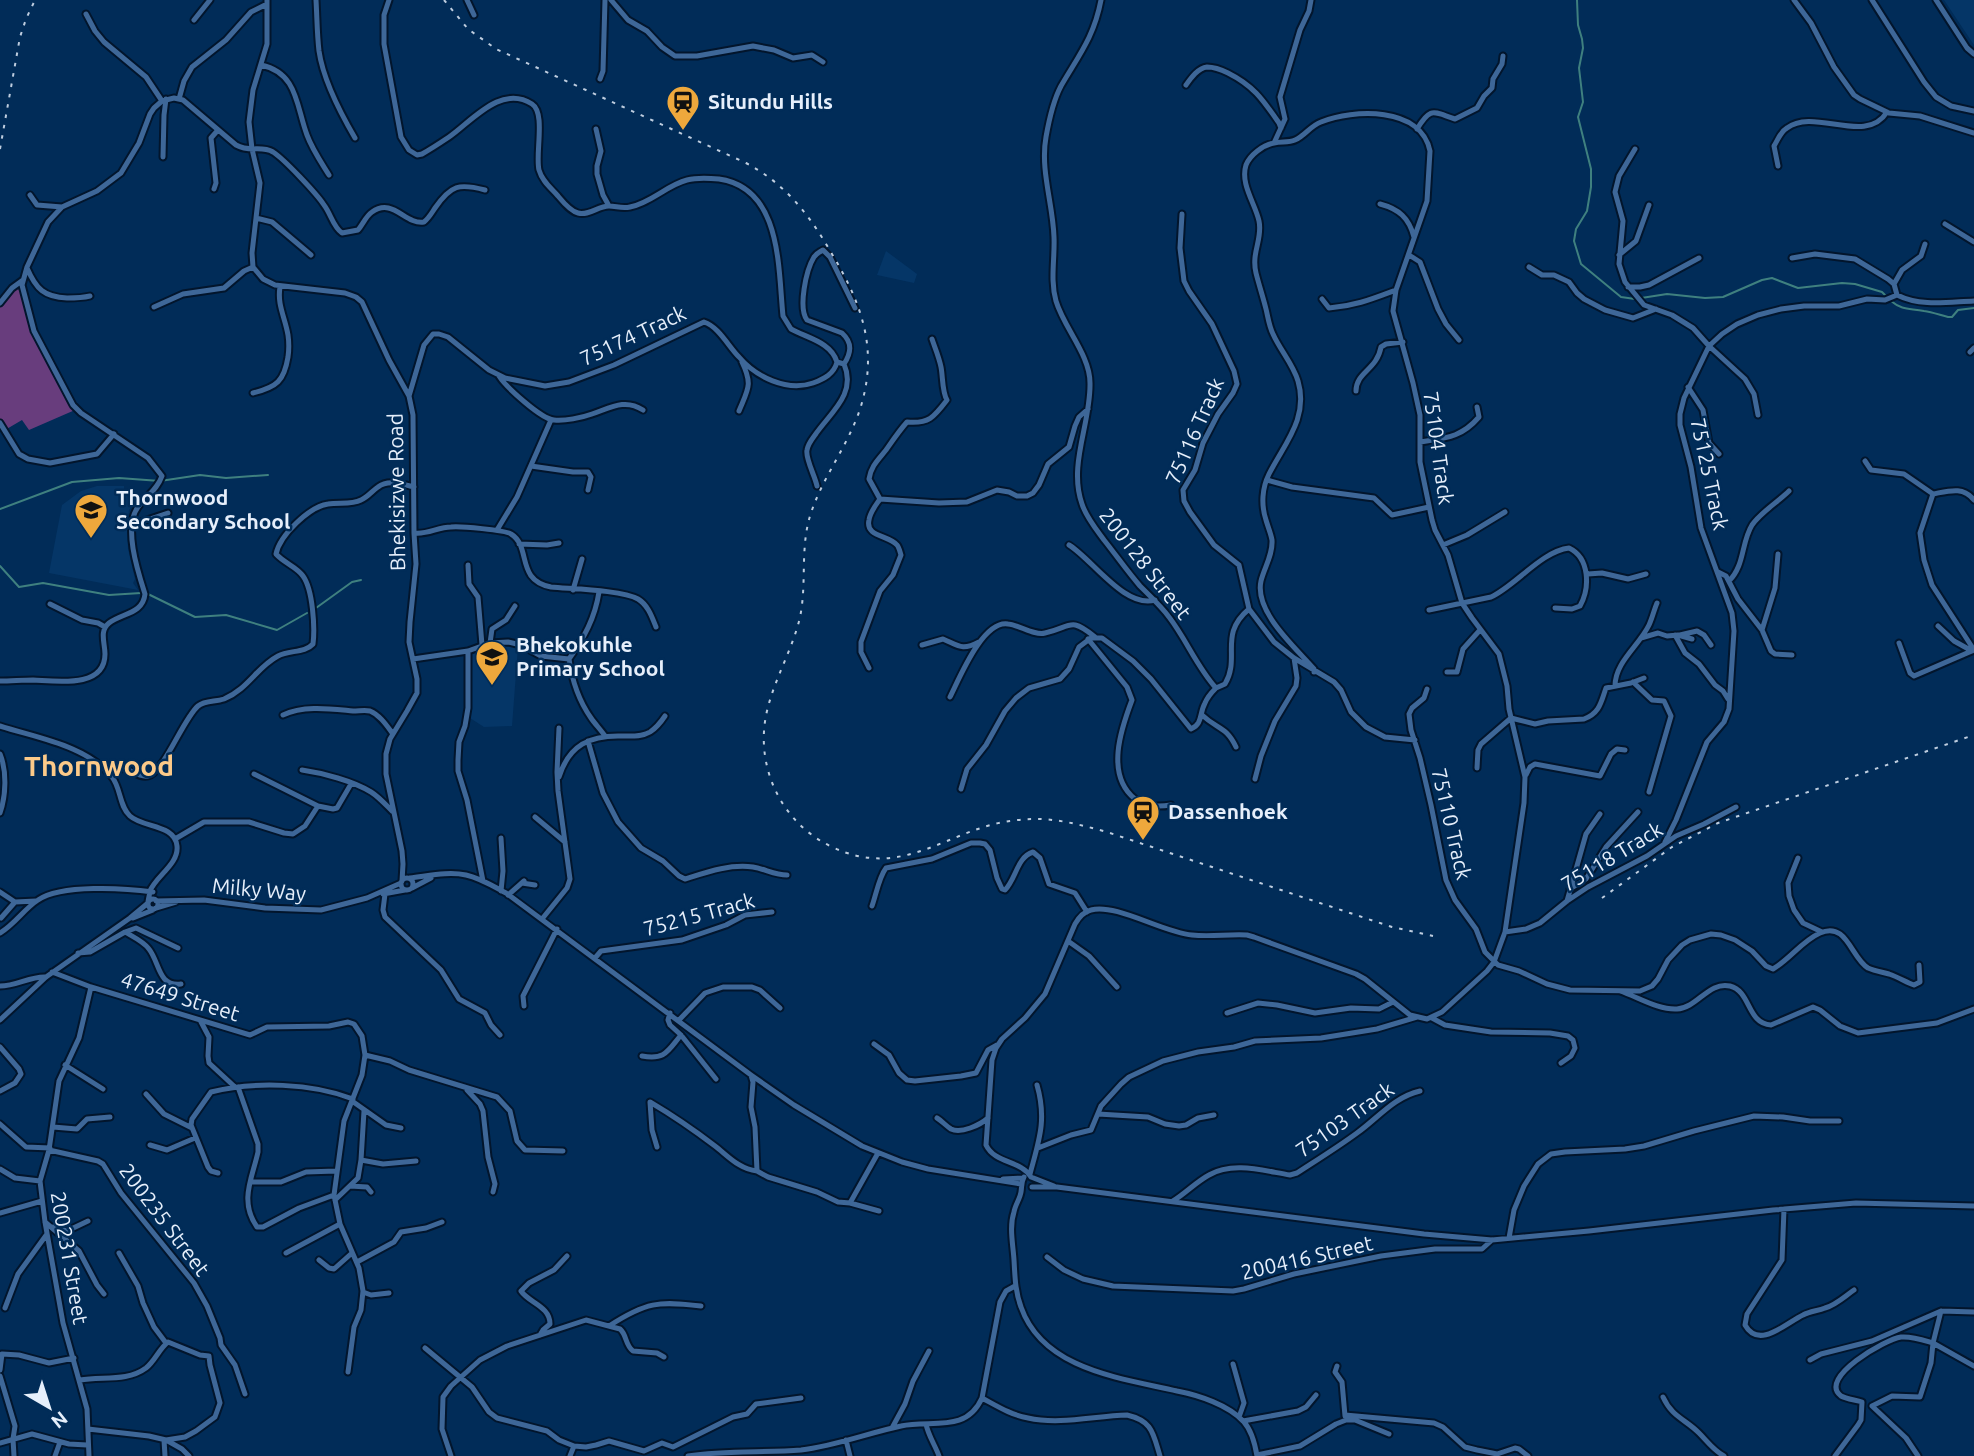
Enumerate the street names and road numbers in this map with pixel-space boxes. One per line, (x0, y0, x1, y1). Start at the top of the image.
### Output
street label: 75174 Track (576, 300, 690, 370)
street label: 75116 Track (1160, 373, 1228, 488)
street label: 75104 Track (1419, 390, 1459, 506)
street label: Bhekisizwe Road (383, 413, 409, 571)
street label: 75125 Track (1686, 415, 1734, 532)
street label: 200128 Street (1095, 503, 1197, 624)
street label: 75110 Track (1427, 765, 1477, 882)
street label: 75118 Track (1556, 816, 1667, 896)
street label: Milky Way (211, 873, 307, 905)
street label: 75215 Track (641, 888, 757, 940)
street label: 47649 Street (118, 967, 242, 1025)
street label: 75103 Track (1291, 1076, 1398, 1162)
street label: 200235 Street (115, 1158, 215, 1280)
street label: 200231 Street (46, 1190, 93, 1326)
street label: 200416 Street (1239, 1230, 1375, 1284)

